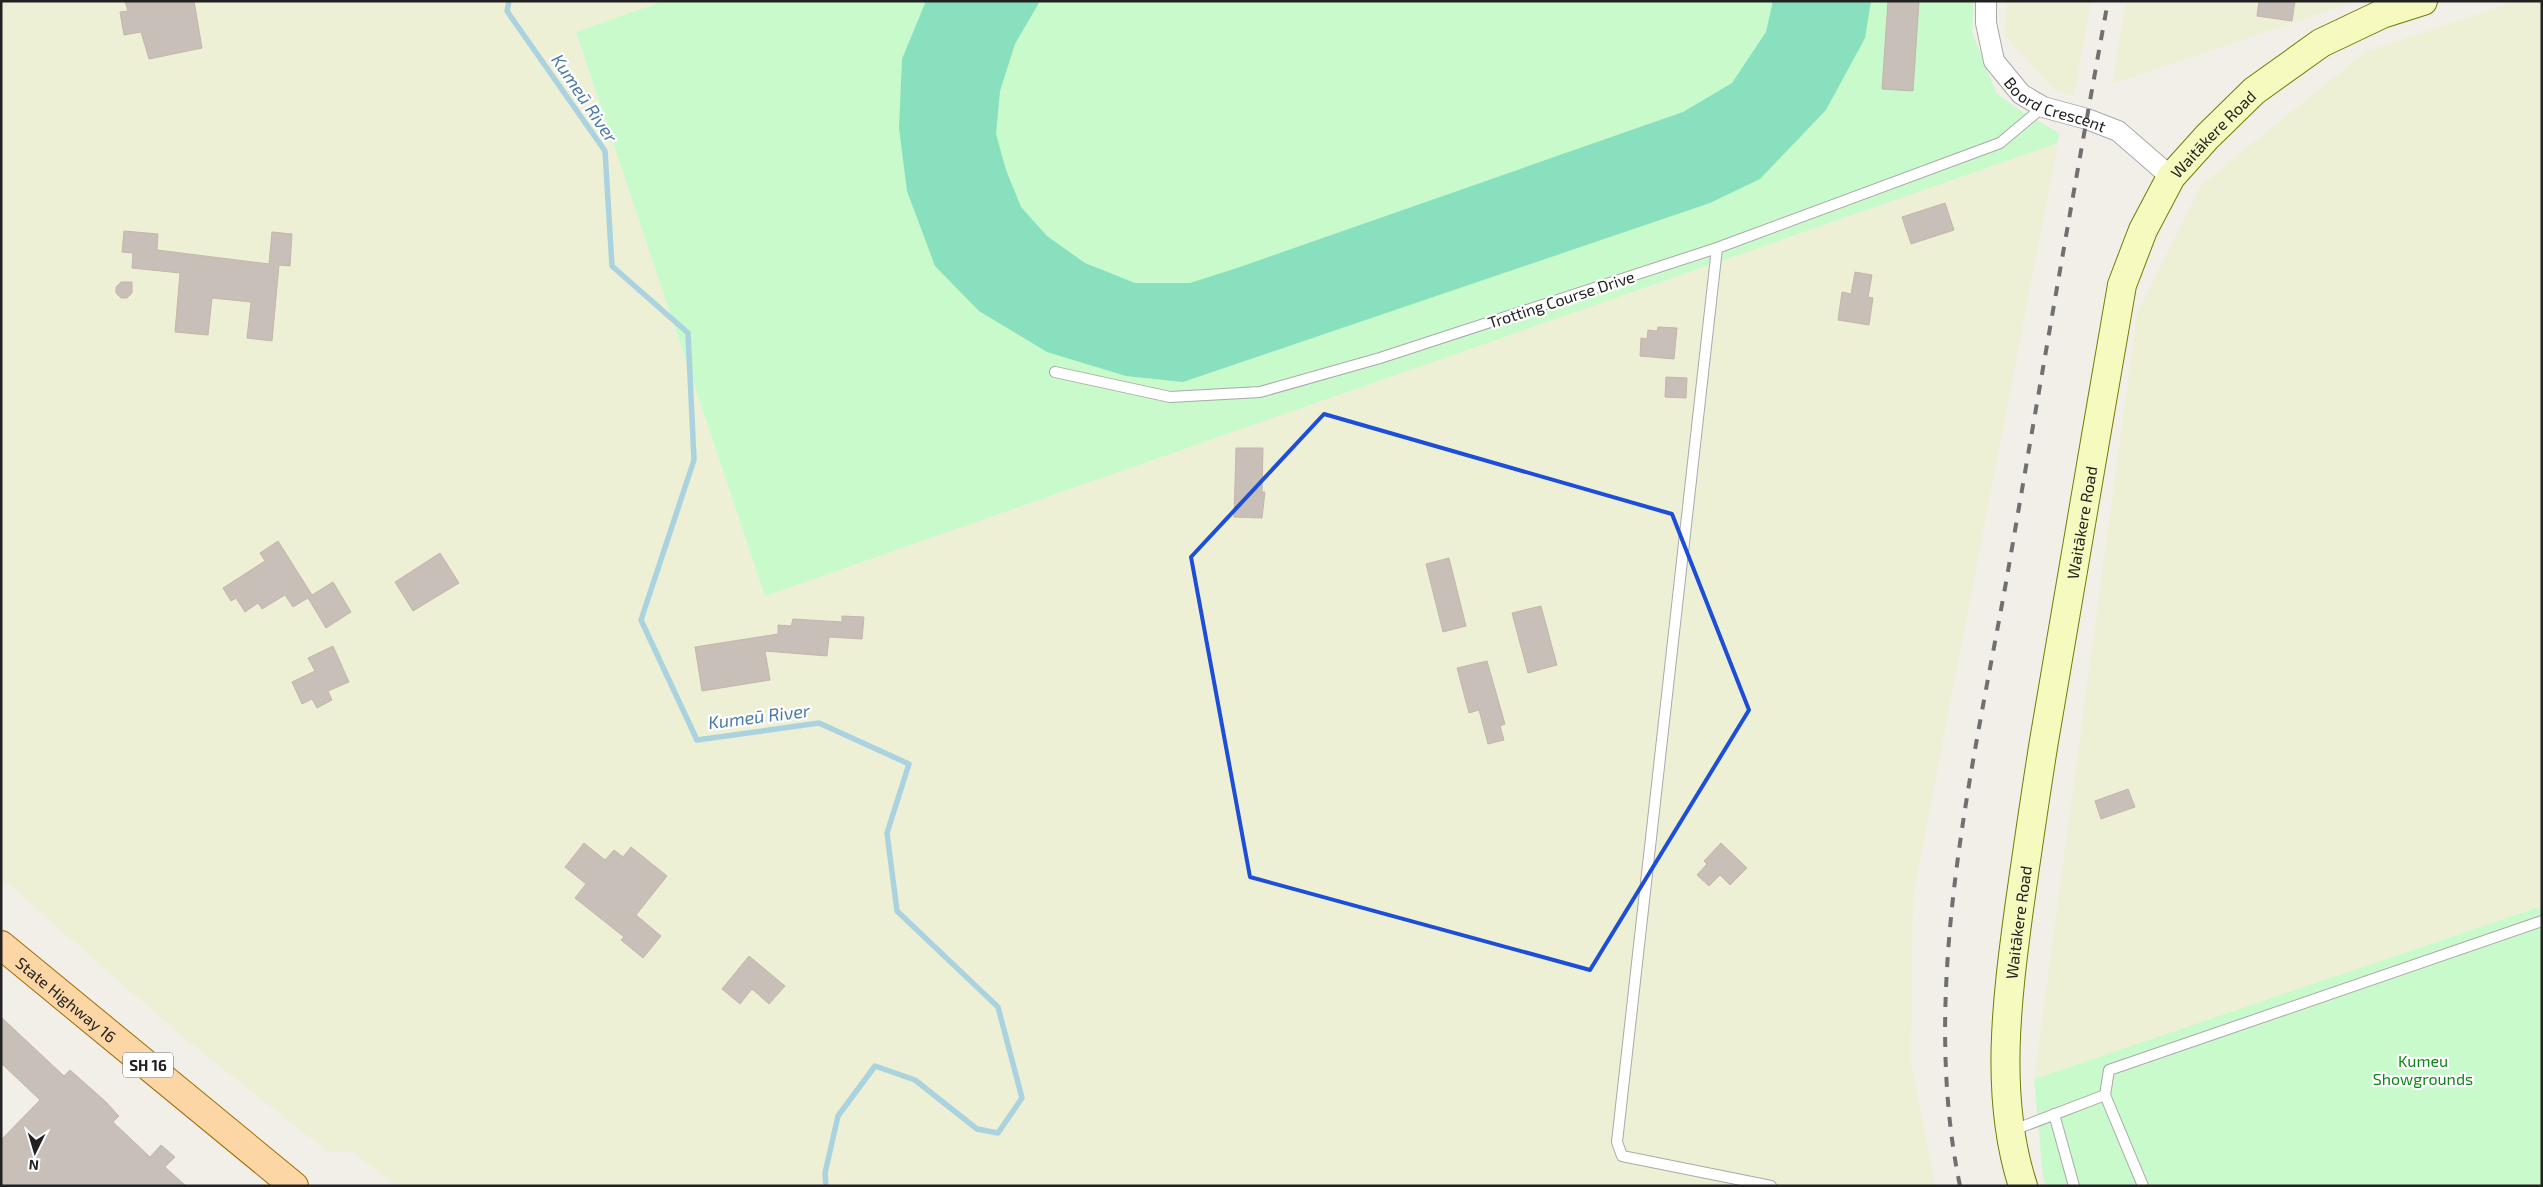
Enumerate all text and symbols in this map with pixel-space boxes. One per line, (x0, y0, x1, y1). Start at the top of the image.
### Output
water label: Kumeū River (547, 49, 623, 147)
street label: Boord Crescent (2001, 73, 2109, 135)
street label: Waitākere Road (2166, 86, 2259, 181)
street label: Trotting Course Drive (1485, 266, 1637, 332)
street label: Waitākere Road (2062, 464, 2100, 580)
water label: Kumeū River (707, 699, 812, 733)
street label: Waitākere Road (2001, 864, 2035, 980)
street label: State Highway 16 (13, 952, 121, 1046)
park label: Kumeu Showgrounds (2373, 1051, 2473, 1088)
road number: SH 16 (123, 1052, 173, 1078)
north arrow (10, 1127, 60, 1177)
text: N (28, 1157, 40, 1174)

